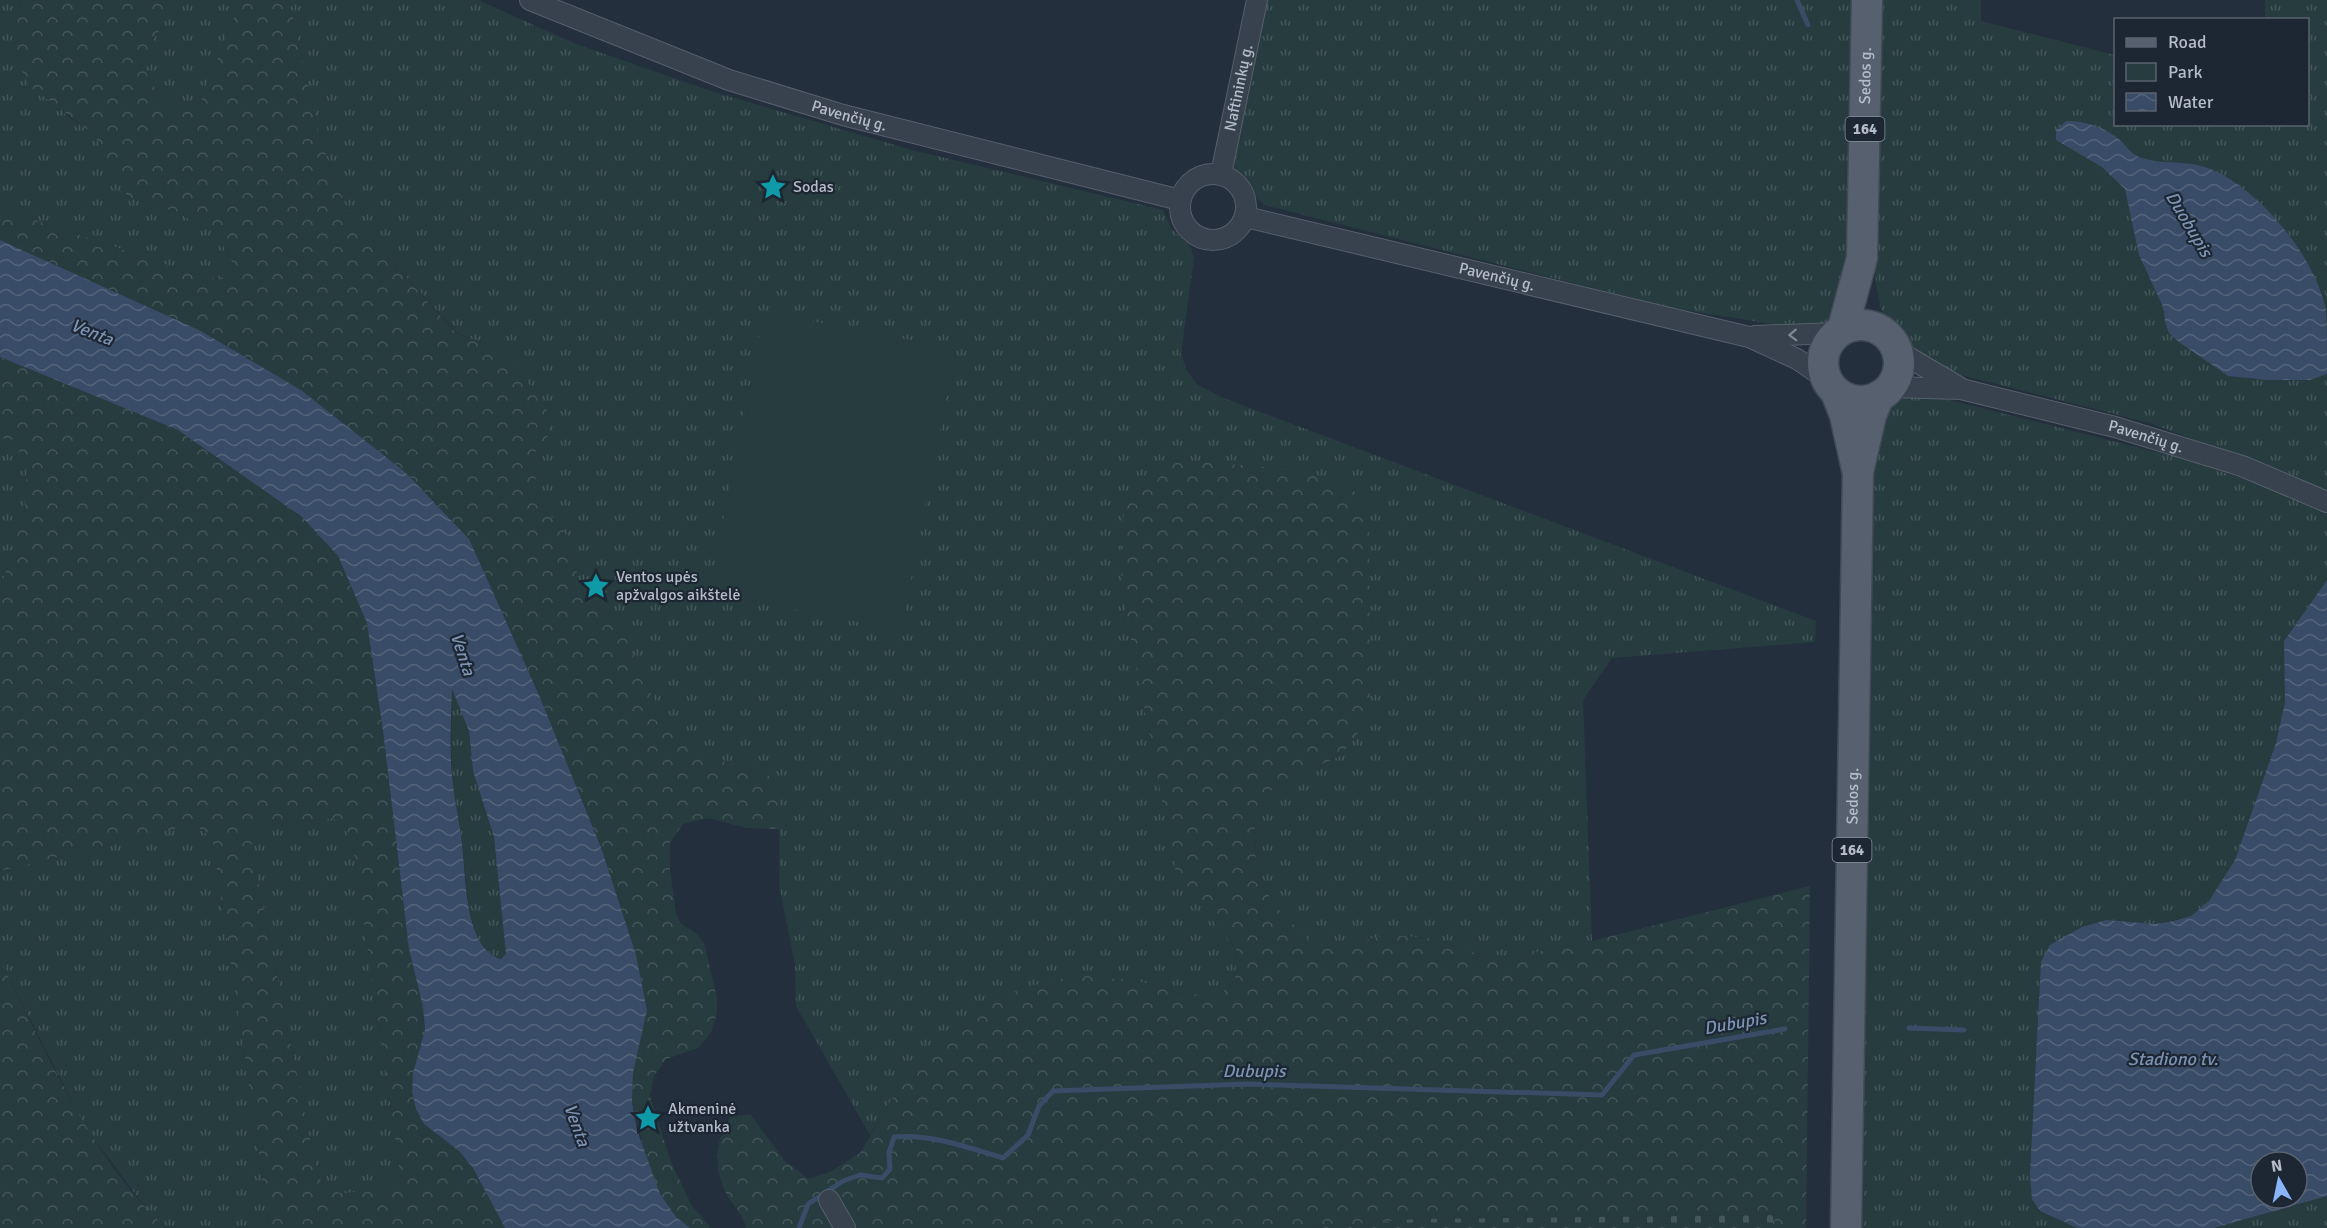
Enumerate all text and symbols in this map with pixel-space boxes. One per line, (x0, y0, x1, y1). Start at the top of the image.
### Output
legend (2114, 18, 2309, 126)
text: Road (2168, 31, 2207, 53)
street label: Naftininkų g. (1220, 42, 1258, 133)
street label: Sedos g. (1855, 47, 1876, 104)
text: Park (2168, 61, 2203, 83)
text: Water (2168, 91, 2214, 113)
street label: Pavenčių g. (809, 96, 889, 136)
road number: 164 (1846, 117, 1884, 141)
place icon: Sodas (758, 172, 788, 202)
place label: Sodas (793, 177, 834, 197)
water label: Duobupis (2161, 187, 2218, 263)
street label: Pavenčių g. (1457, 258, 1537, 296)
water label: Venta (68, 314, 117, 351)
one-way arrow (1788, 329, 1797, 342)
street label: Pavenčių g. (2106, 416, 2186, 457)
place label: Ventos upės apžvalgos aikštelė (616, 567, 741, 605)
place icon: Ventos upės apžvalgos aikštelė (581, 571, 611, 601)
water label: Venta (446, 630, 480, 679)
street label: Sedos g. (1842, 767, 1863, 825)
road number: 164 (1832, 838, 1872, 862)
water label: Dubupis (1702, 1006, 1770, 1039)
water label: Stadiono tv. (2128, 1048, 2218, 1070)
water label: Dubupis (1222, 1060, 1288, 1082)
place label: Akmeninė užtvanka (668, 1099, 736, 1137)
water label: Venta (559, 1101, 595, 1150)
place icon: Akmeninė užtvanka (633, 1103, 663, 1133)
north arrow (2249, 1150, 2309, 1210)
text: N (2270, 1155, 2284, 1177)

